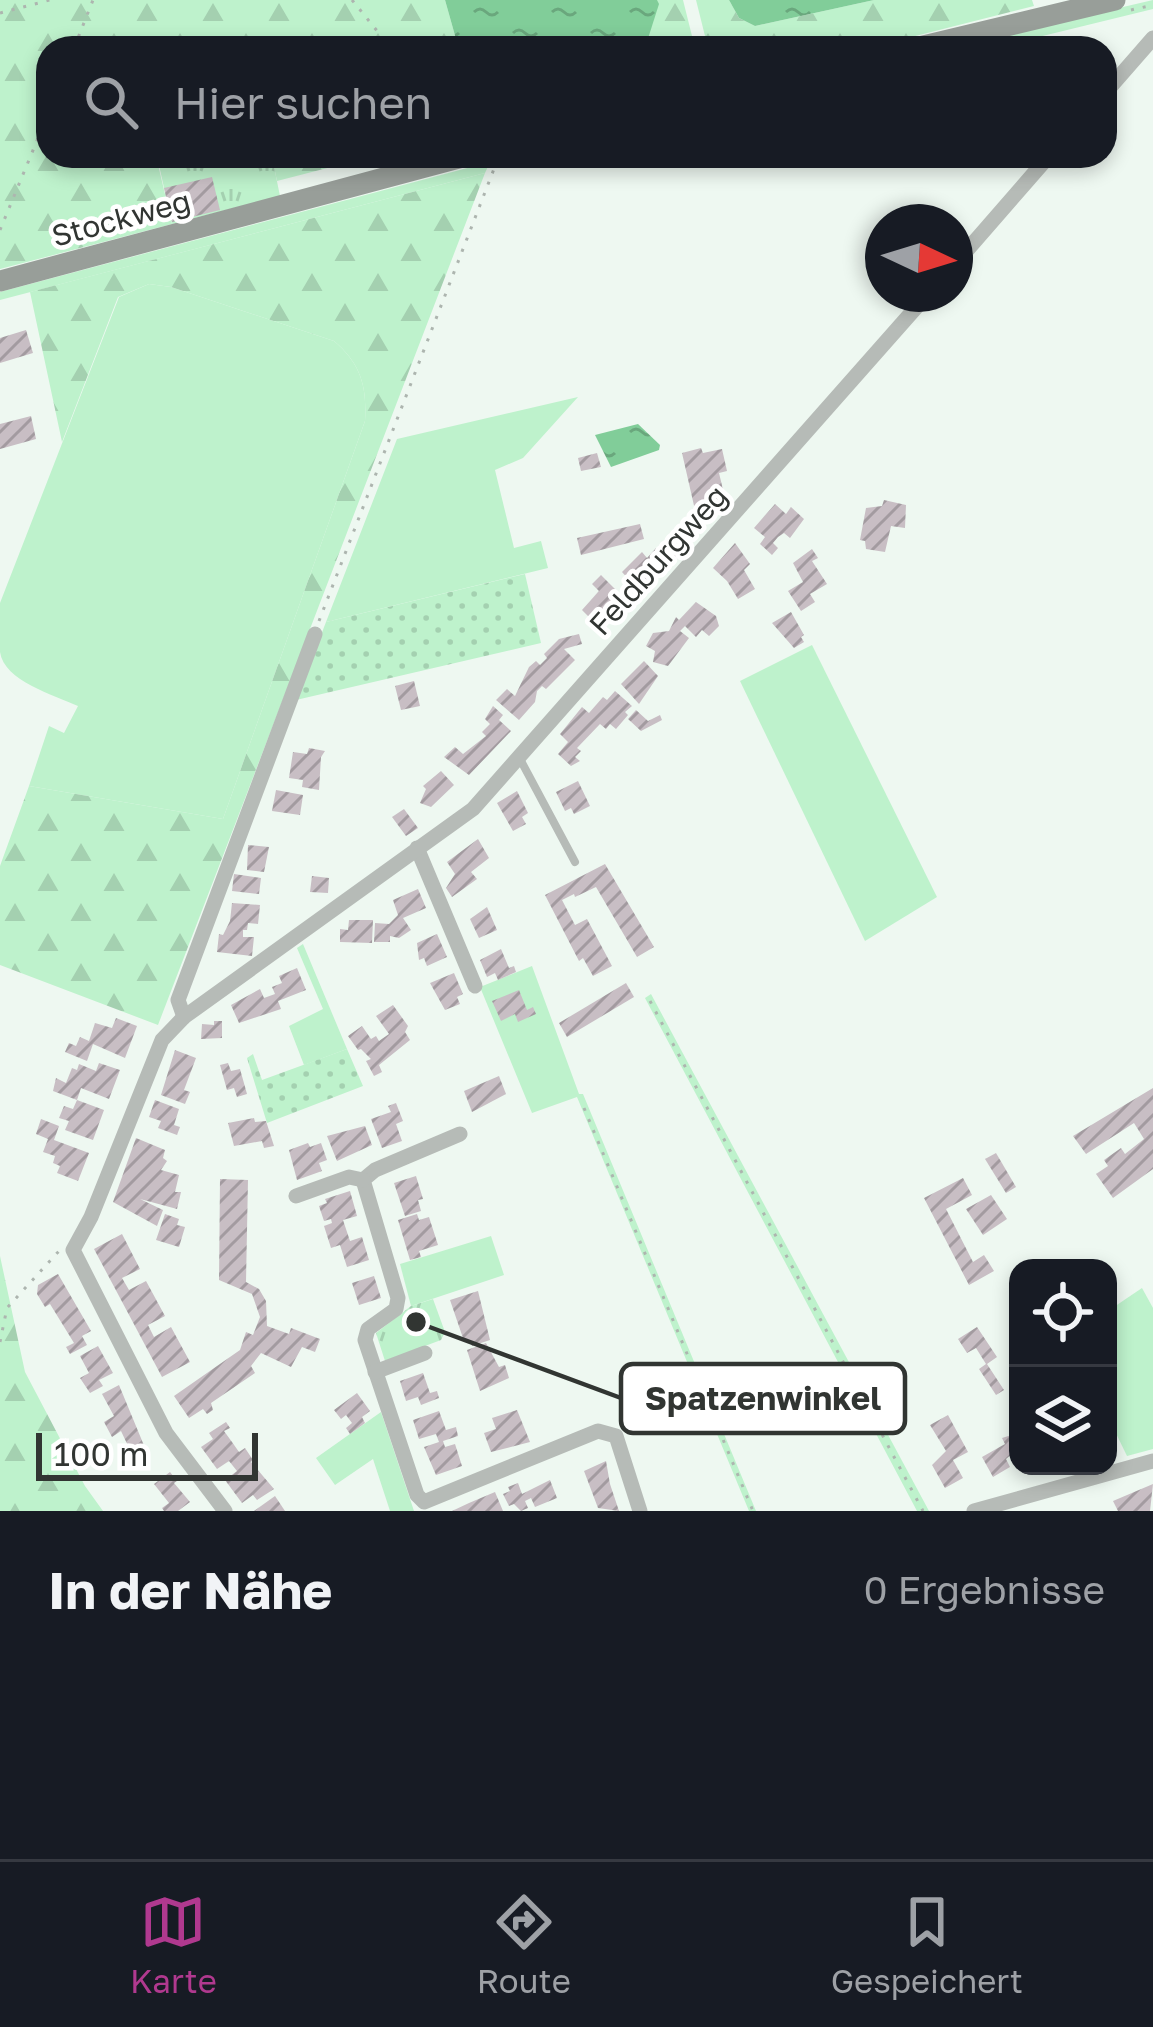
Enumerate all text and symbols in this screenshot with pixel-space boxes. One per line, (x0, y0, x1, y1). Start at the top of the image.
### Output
search box (36, 36, 1117, 168)
icon: search (78, 69, 144, 135)
text: Hier suchen (174, 75, 432, 129)
street label: Stockweg (48, 182, 194, 254)
north arrow (865, 204, 973, 312)
street label: Feldburgweg (581, 478, 735, 642)
map controls (1009, 1259, 1117, 1475)
button: locate (1009, 1259, 1117, 1367)
callout: Spatzenwinkel (621, 1364, 905, 1433)
button: layers (1009, 1367, 1117, 1475)
text: Spatzenwinkel (645, 1378, 881, 1417)
scale bar (36, 1427, 258, 1480)
text: 100 m (54, 1434, 148, 1473)
text: In der Nähe (48, 1559, 332, 1620)
text: 0 Ergebnisse (863, 1566, 1105, 1613)
tab: Karte (130, 1889, 217, 2000)
tab: Route (477, 1889, 571, 2000)
tab: Gespeichert (831, 1889, 1023, 2000)

